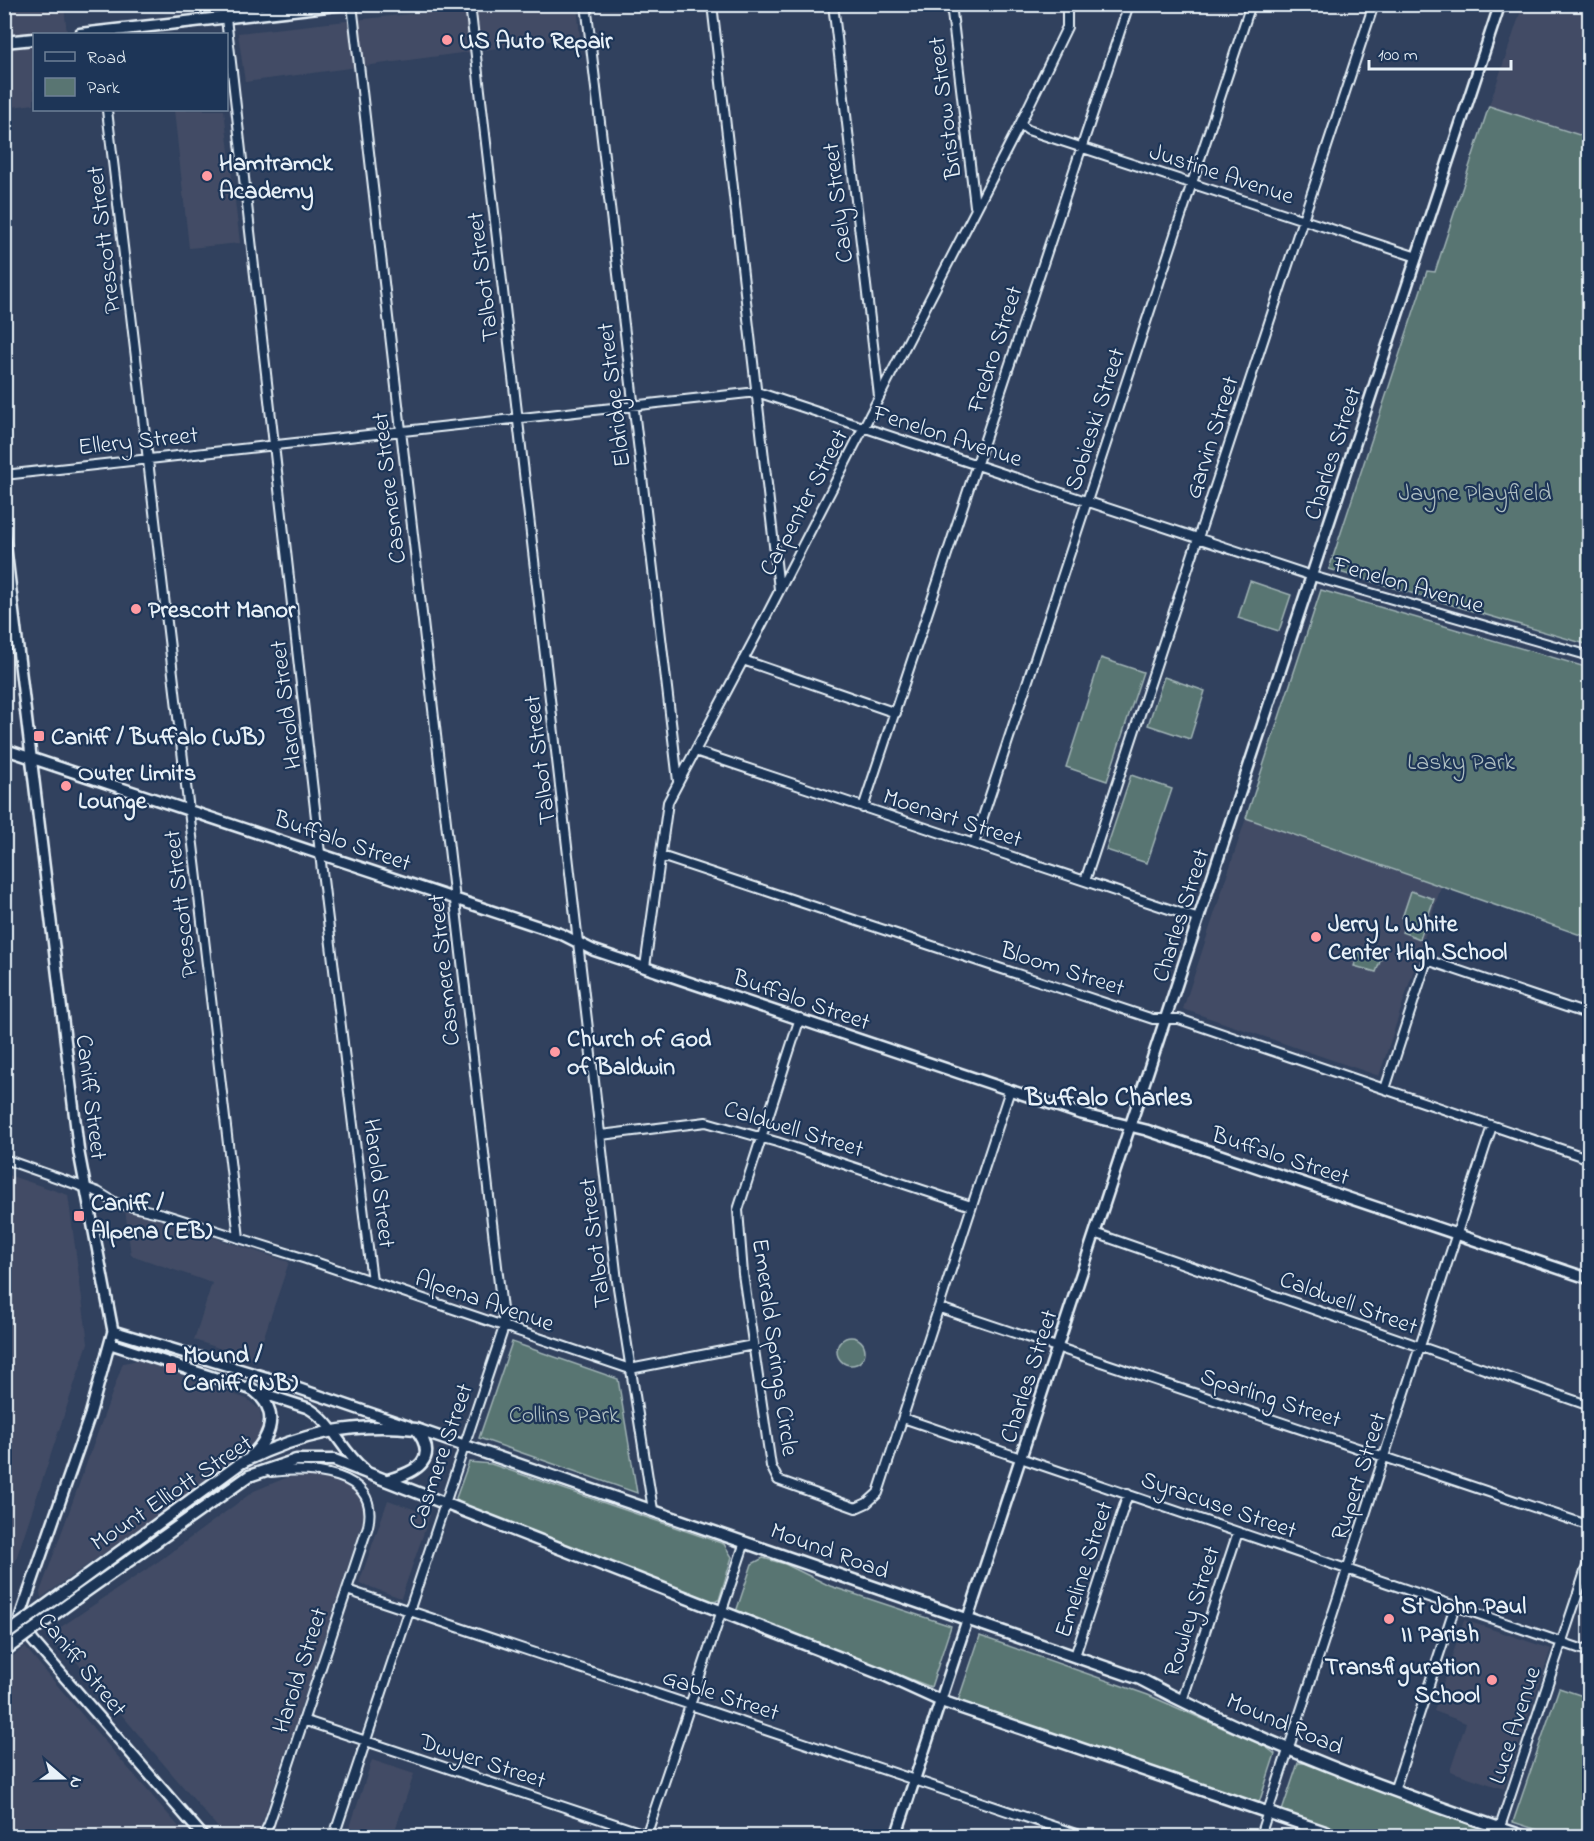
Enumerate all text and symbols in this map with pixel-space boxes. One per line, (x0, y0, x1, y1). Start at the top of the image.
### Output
place label: US Auto Repair (459, 25, 613, 60)
legend (33, 33, 228, 111)
marker: US Auto Repair (440, 33, 454, 47)
scale bar (1369, 33, 1512, 71)
street label: Bristow Street (920, 35, 973, 182)
text: 100 m (1378, 43, 1418, 69)
text: Road (87, 46, 126, 72)
text: Park (87, 76, 120, 102)
street label: Justine Avenue (1144, 136, 1298, 215)
street label: Caely Street (815, 141, 865, 265)
place label: Hamtramck Academy (219, 147, 333, 211)
street label: Prescott Street (79, 164, 132, 316)
marker: Hamtramck Academy (200, 169, 214, 183)
street label: Talbot Street (459, 210, 510, 344)
street label: Fredro Street (959, 282, 1033, 419)
street label: Eldridge Street (589, 320, 642, 469)
street label: Sobieski Street (1057, 344, 1136, 496)
street label: Garvin Street (1177, 372, 1250, 504)
street label: Charles Street (1296, 383, 1372, 525)
street label: Fenelon Avenue (867, 396, 1027, 478)
street label: Casmere Street (364, 410, 417, 565)
street label: Ellery Street (76, 419, 200, 467)
street label: Carpenter Street (752, 423, 859, 583)
park label: Jayne Playfield (1398, 477, 1552, 513)
street label: Fenelon Avenue (1328, 548, 1488, 625)
place label: Prescott Manor (148, 594, 296, 629)
marker: Prescott Manor (129, 602, 143, 616)
street label: Harold Street (262, 638, 313, 771)
street label: Talbot Street (516, 693, 567, 827)
place label: Caniff / Buffalo (WB) (51, 721, 264, 756)
marker: Caniff / Buffalo (WB) (32, 729, 46, 743)
park label: Lasky Park (1407, 746, 1515, 782)
place label: Outer Limits Lounge (78, 757, 196, 821)
marker: Outer Limits Lounge (59, 779, 73, 793)
street label: Moenart Street (878, 780, 1026, 858)
street label: Buffalo Street (268, 802, 415, 882)
street label: Prescott Street (156, 828, 209, 980)
street label: Charles Street (1144, 845, 1220, 987)
street label: Casmere Street (420, 892, 471, 1047)
place label: Jerry L. White Center High School (1328, 908, 1507, 972)
marker: Jerry L. White Center High School (1309, 930, 1323, 944)
street label: Bloom Street (995, 934, 1129, 1007)
street label: Buffalo Street (727, 961, 874, 1041)
place label: Church of God of Baldwin (567, 1023, 712, 1086)
street label: Caniff Street (64, 1033, 115, 1162)
marker: Church of God of Baldwin (548, 1045, 562, 1059)
district label: Buffalo Charles (1024, 1080, 1193, 1118)
street label: Caldwell Street (719, 1093, 868, 1168)
street label: Harold Street (352, 1117, 403, 1250)
street label: Buffalo Street (1206, 1118, 1354, 1196)
street label: Talbot Street (571, 1176, 622, 1310)
place label: Caniff / Alpena (EB) (91, 1187, 212, 1250)
marker: Caniff / Alpena (EB) (72, 1209, 86, 1223)
street label: Emerald Springs Circle (741, 1236, 806, 1459)
street label: Alpena Avenue (410, 1262, 559, 1343)
street label: Caldwell Street (1274, 1263, 1422, 1346)
street label: Charles Street (992, 1306, 1068, 1448)
place label: Mound / Caniff (NB) (183, 1339, 298, 1402)
street label: Sparling Street (1195, 1360, 1345, 1439)
marker: Mound / Caniff (NB) (164, 1361, 178, 1375)
street label: Casmere Street (401, 1379, 484, 1535)
park label: Collins Park (509, 1399, 620, 1434)
street label: Rupert Street (1323, 1408, 1398, 1545)
street label: Mount Elliott Street (84, 1427, 260, 1561)
street label: Syracuse Street (1135, 1463, 1301, 1550)
street label: Emeline Street (1047, 1497, 1124, 1642)
street label: Mound Road (765, 1515, 894, 1590)
street label: Rowley Street (1156, 1542, 1232, 1682)
place label: St John Paul II Parish (1401, 1590, 1526, 1653)
street label: Harold Street (265, 1603, 338, 1738)
street label: Caniff Street (28, 1606, 134, 1726)
marker: St John Paul II Parish (1382, 1612, 1396, 1626)
place label: Transfiguration School (1325, 1651, 1480, 1714)
street label: Gable Street (657, 1661, 783, 1732)
street label: Luce Avenue (1481, 1662, 1552, 1789)
marker: Transfiguration School (1485, 1673, 1499, 1687)
street label: Mound Road (1220, 1685, 1349, 1766)
street label: Dwyer Street (413, 1725, 550, 1800)
north arrow (33, 1748, 93, 1808)
text: N (62, 1773, 88, 1792)

